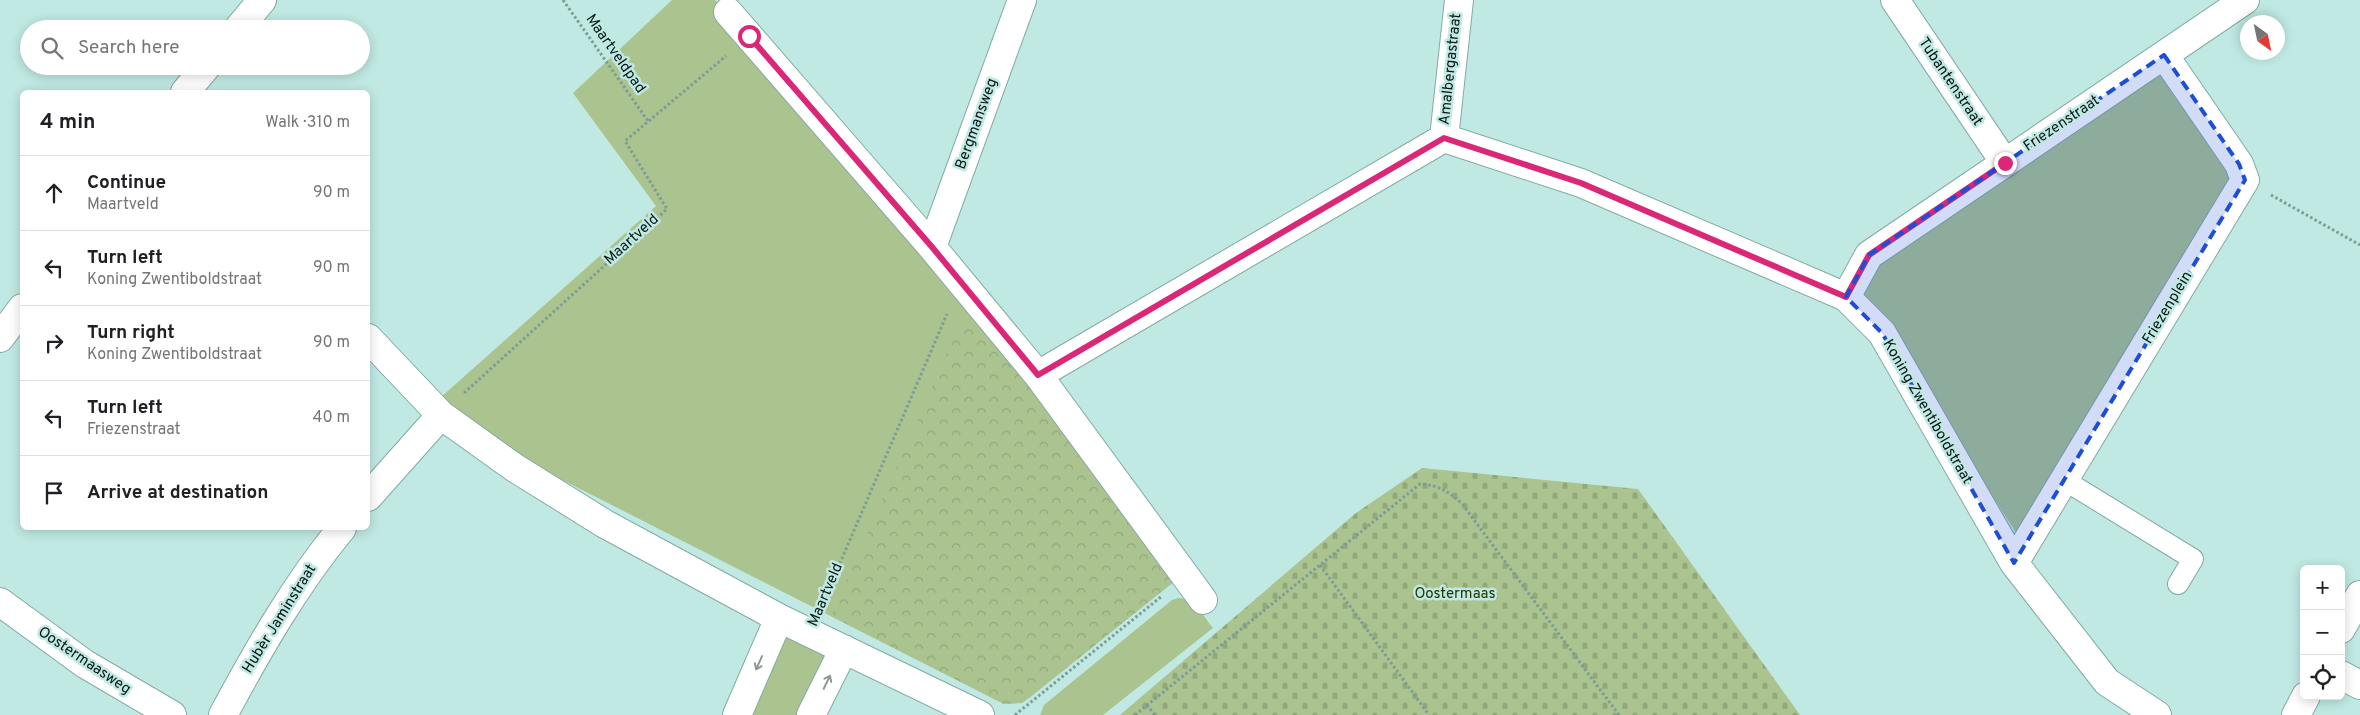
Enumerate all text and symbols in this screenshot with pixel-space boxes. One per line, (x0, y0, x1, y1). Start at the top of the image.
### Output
street label: Maartveldpad (581, 11, 649, 97)
street label: Amalbergastraat (1436, 12, 1466, 126)
north arrow (2240, 15, 2285, 60)
search box (20, 20, 370, 75)
route start (738, 25, 761, 48)
icon: search (38, 34, 66, 62)
street label: Tubantenstraat (1913, 34, 1987, 130)
text: Search here (78, 36, 180, 60)
street label: Bergmansweg (952, 76, 1002, 172)
street label: Friezenstraat (2020, 92, 2104, 156)
text: 4 min (40, 109, 96, 136)
text: Walk · 310 m (265, 113, 350, 133)
route end (1994, 152, 2017, 175)
text: Continue (87, 171, 166, 195)
icon: ahead (40, 179, 68, 207)
text: 90 m (313, 183, 350, 203)
text: Maartveld (87, 195, 159, 215)
street label: Maartveld (601, 210, 663, 270)
text: Turn left (87, 246, 163, 270)
icon: left (40, 254, 68, 282)
text: 90 m (313, 258, 350, 278)
street label: Friezenplein (2139, 268, 2197, 348)
text: Koning Zwentiboldstraat (87, 270, 262, 290)
text: Turn right (87, 321, 175, 345)
icon: right (40, 329, 68, 357)
text: 90 m (313, 333, 350, 353)
street label: Koning Zwentiboldstraat (1878, 336, 1976, 488)
text: Koning Zwentiboldstraat (87, 345, 262, 365)
text: Turn left (87, 396, 163, 420)
icon: left (40, 404, 68, 432)
text: 40 m (312, 408, 350, 428)
text: Friezenstraat (87, 420, 181, 440)
icon: arrive (40, 479, 68, 507)
text: Arrive at destination (87, 481, 268, 505)
street label: Maartveld (804, 560, 848, 630)
street label: Hubèr Jaminstraat (239, 561, 321, 677)
map controls (2300, 565, 2345, 700)
button: + (2300, 565, 2345, 610)
park label: Oostermaas (1414, 585, 1496, 604)
button: − (2300, 610, 2345, 655)
street label: Oostermaasweg (34, 623, 134, 699)
one-way arrow (754, 655, 764, 670)
button: locate (2300, 655, 2345, 700)
one-way arrow (823, 675, 833, 690)

